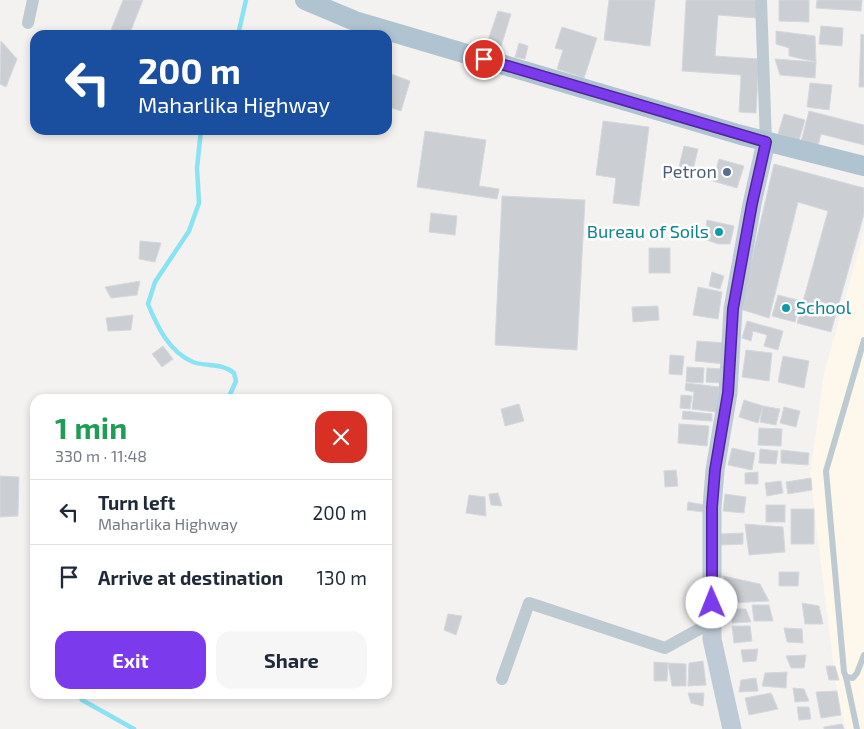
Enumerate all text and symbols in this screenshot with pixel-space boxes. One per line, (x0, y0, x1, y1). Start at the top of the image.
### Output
pin (463, 38, 505, 80)
icon: arrive (470, 45, 498, 73)
text: 200 m (138, 49, 241, 91)
icon: left (55, 50, 120, 115)
text: Maharlika Highway (138, 91, 330, 117)
place label: Petron (662, 160, 717, 182)
marker: Petron (721, 166, 733, 178)
place label: Bureau of Soils (587, 220, 709, 242)
marker: Bureau of Soils (713, 226, 725, 238)
place label: School (796, 296, 852, 318)
marker: School (780, 302, 792, 314)
text: 1 min (55, 409, 127, 445)
button: close (315, 411, 367, 463)
text: 330 m · 11:48 (55, 446, 147, 465)
text: Turn left (98, 491, 175, 514)
icon: left (55, 498, 83, 526)
text: 200 m (313, 501, 367, 524)
text: Maharlika Highway (98, 514, 238, 533)
icon: arrive (55, 563, 83, 591)
text: Arrive at destination (98, 566, 283, 589)
text: 130 m (317, 566, 367, 589)
position arrow (685, 576, 737, 628)
button: Exit (55, 631, 206, 689)
button: Share (216, 631, 367, 689)

